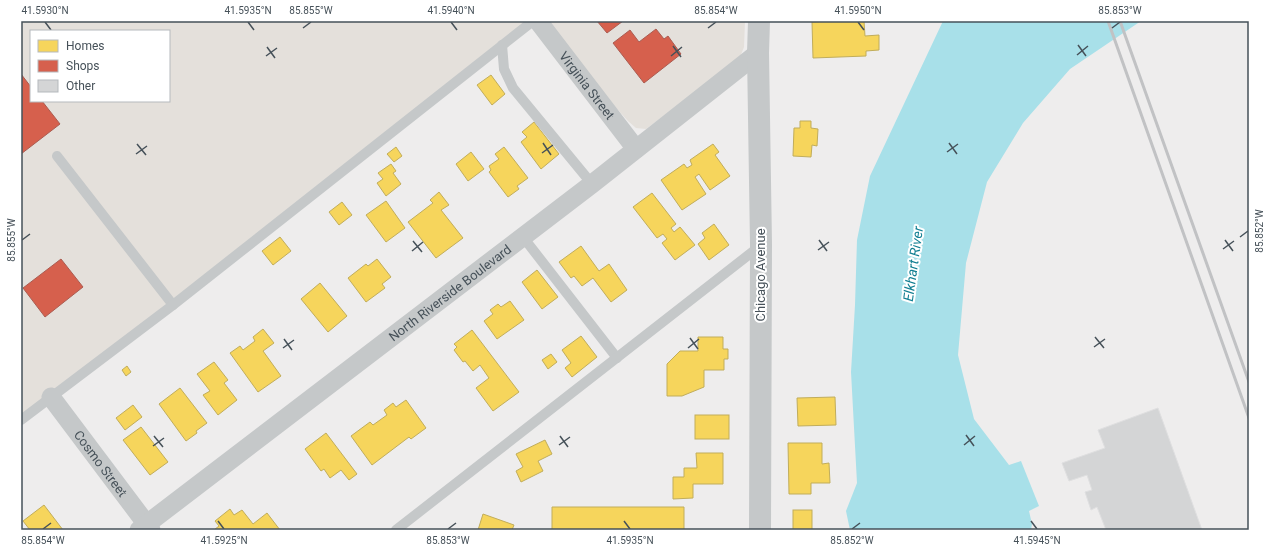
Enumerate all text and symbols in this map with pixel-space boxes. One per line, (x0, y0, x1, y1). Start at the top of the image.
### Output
text: 41.5930°N (21, 5, 69, 16)
text: 41.5935°N (224, 5, 272, 16)
text: 85.855°W (289, 5, 333, 16)
text: 41.5940°N (427, 5, 475, 16)
text: 85.854°W (694, 5, 738, 16)
text: 41.5950°N (834, 5, 882, 16)
text: 85.853°W (1098, 5, 1142, 16)
legend (30, 30, 170, 102)
text: Homes (66, 39, 104, 53)
street label: Virginia Street (556, 49, 617, 122)
text: Shops (66, 59, 100, 73)
text: Other (66, 79, 95, 93)
text: 85.852°W (1254, 209, 1265, 253)
text: 85.855°W (6, 218, 17, 262)
water label: Elkhart River (900, 225, 926, 303)
street label: Chicago Avenue (753, 228, 768, 322)
street label: North Riverside Boulevard (386, 242, 514, 344)
street label: Cosmo Street (71, 428, 130, 500)
text: 85.854°W (21, 535, 65, 546)
text: 41.5925°N (200, 535, 248, 546)
text: 85.853°W (426, 535, 470, 546)
text: 41.5935°N (606, 535, 654, 546)
text: 85.852°W (830, 535, 874, 546)
text: 41.5945°N (1013, 535, 1061, 546)

